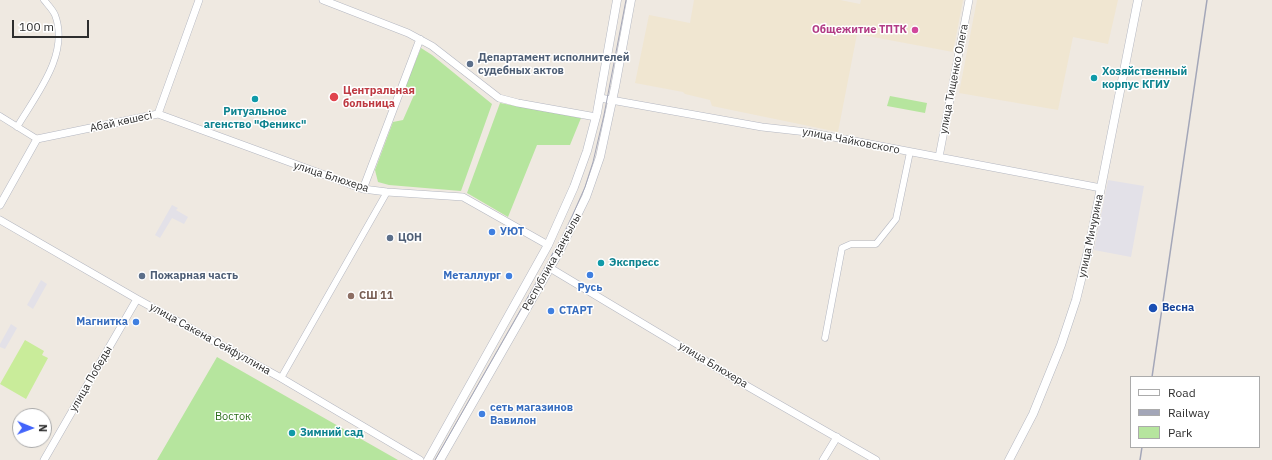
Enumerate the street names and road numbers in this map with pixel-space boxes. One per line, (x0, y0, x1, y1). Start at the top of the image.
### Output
street label: улица Тищенко Олега (937, 23, 971, 135)
street label: Абай көшесі (89, 109, 153, 135)
street label: улица Чайковского (801, 125, 901, 157)
street label: улица Блюхера (292, 159, 370, 195)
street label: улица Мичурина (1076, 193, 1106, 279)
street label: Республика даңғылы (520, 211, 584, 313)
street label: улица Сакена Сейфуллина (147, 300, 273, 378)
street label: улица Блюхера (676, 339, 750, 391)
street label: улица Победы (67, 344, 115, 414)

